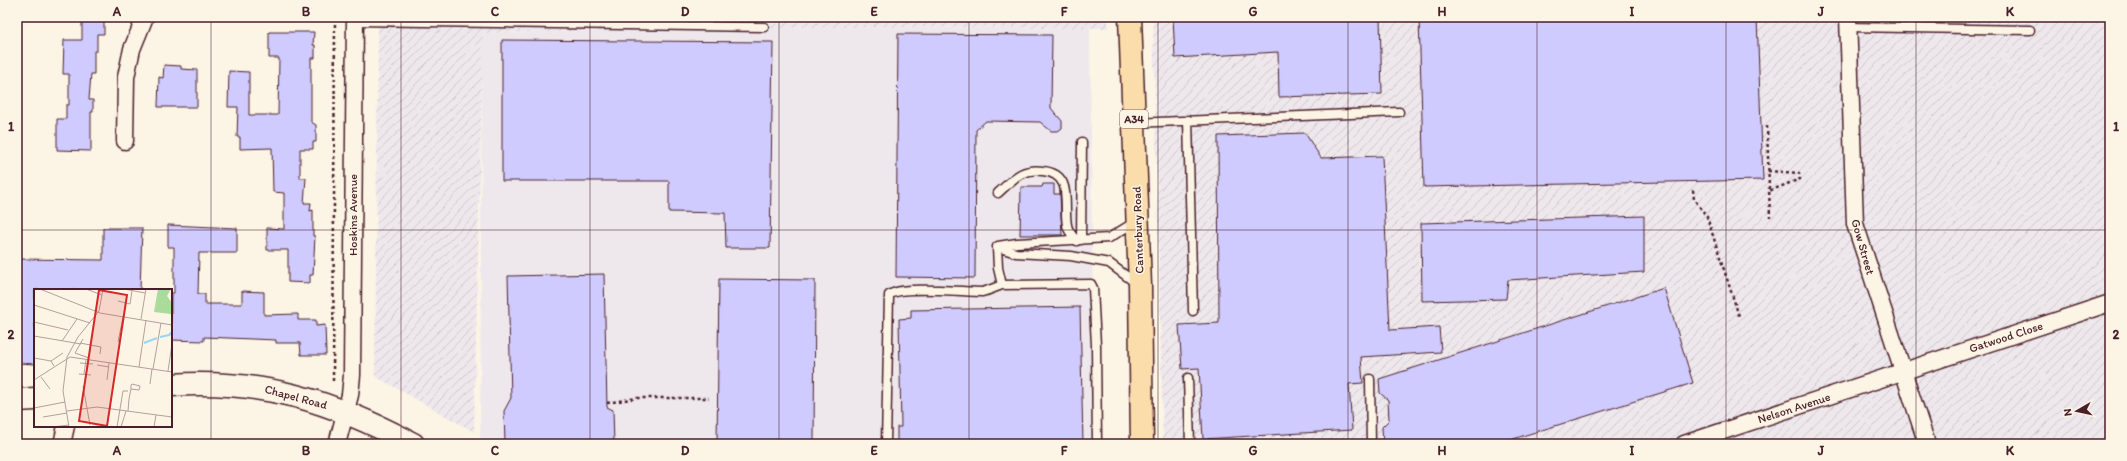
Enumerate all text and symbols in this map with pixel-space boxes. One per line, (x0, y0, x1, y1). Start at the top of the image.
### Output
text: A (112, 4, 122, 19)
text: B (302, 4, 311, 19)
text: C (491, 4, 500, 19)
text: D (681, 4, 690, 19)
text: E (870, 4, 878, 19)
text: F (1061, 4, 1068, 19)
text: G (1249, 4, 1258, 19)
text: H (1438, 4, 1447, 19)
text: I (1630, 4, 1635, 19)
text: J (1817, 4, 1825, 19)
text: K (2006, 4, 2015, 19)
road number: A34 (1120, 110, 1148, 128)
text: 1 (8, 119, 14, 134)
text: 1 (2113, 119, 2119, 134)
street label: Hoskins Avenue (346, 174, 360, 256)
street label: Canterbury Road (1129, 186, 1147, 274)
street label: Gow Street (1848, 218, 1878, 277)
inset map (34, 289, 172, 427)
street label: Gatwood Close (1967, 318, 2045, 356)
text: 2 (8, 327, 15, 342)
text: 2 (2113, 327, 2120, 342)
street label: Chapel Road (263, 382, 329, 412)
street label: Nelson Avenue (1756, 390, 1832, 426)
north arrow (2057, 391, 2097, 431)
text: N (2061, 408, 2075, 417)
text: A (112, 443, 122, 458)
text: B (302, 443, 311, 458)
text: C (491, 443, 500, 458)
text: D (681, 443, 690, 458)
text: E (870, 443, 878, 458)
text: F (1061, 443, 1068, 458)
text: G (1249, 443, 1258, 458)
text: H (1438, 443, 1447, 458)
text: I (1630, 443, 1635, 458)
text: J (1817, 443, 1825, 458)
text: K (2006, 443, 2015, 458)

